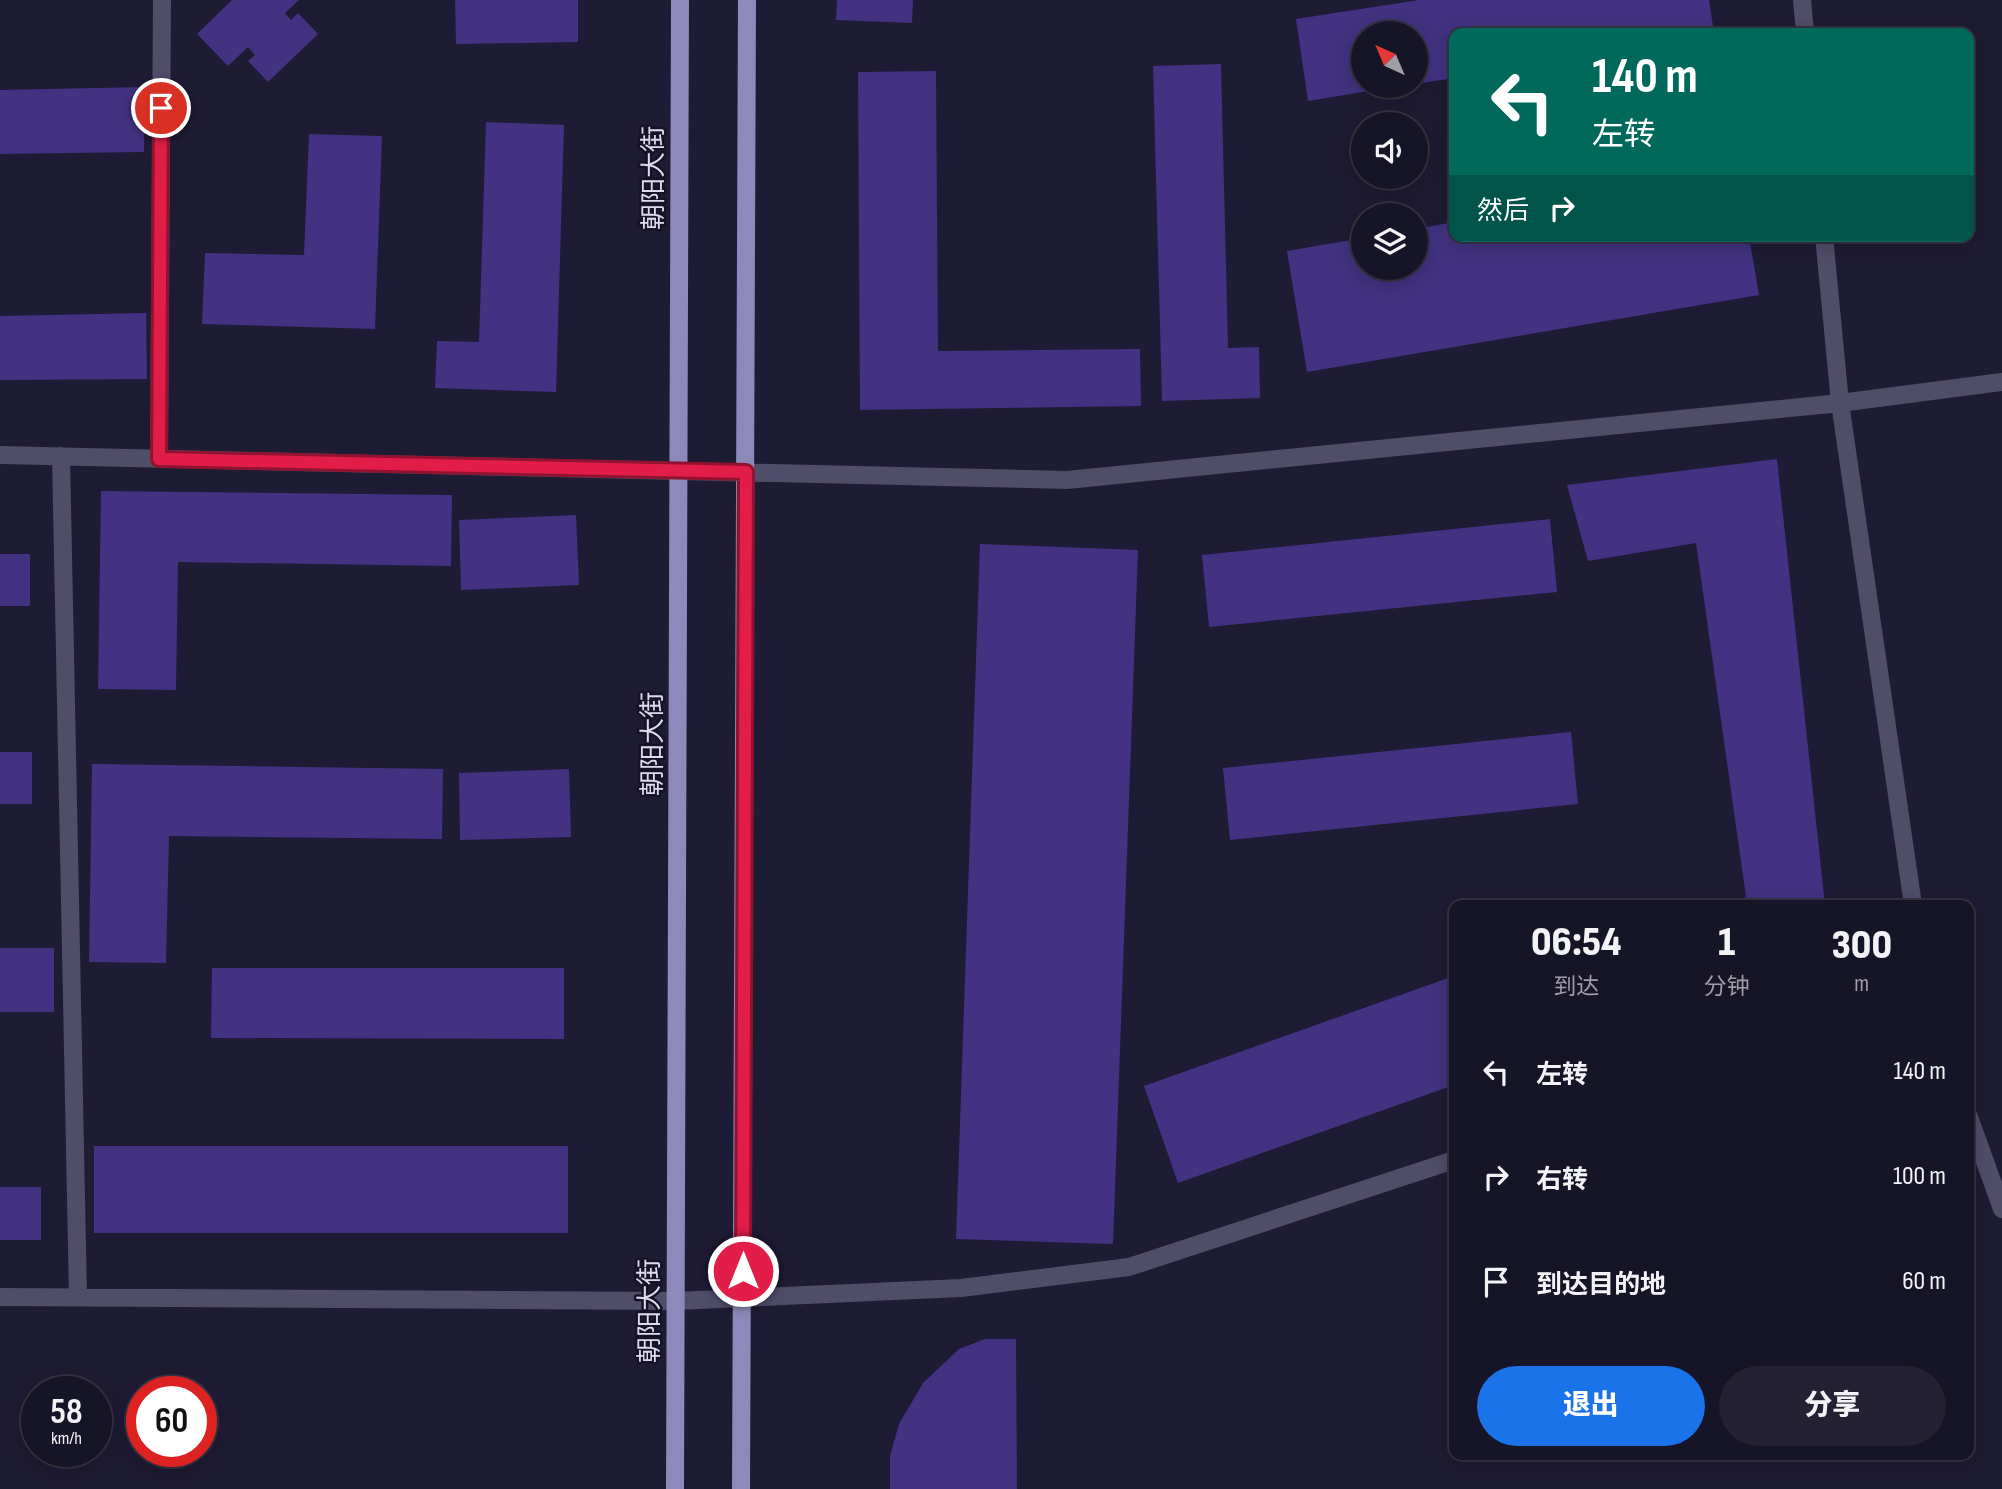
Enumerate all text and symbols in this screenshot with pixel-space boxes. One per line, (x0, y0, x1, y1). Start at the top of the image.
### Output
north arrow (1351, 21, 1428, 98)
map controls (1351, 21, 1428, 280)
text: 140 m (1592, 48, 1698, 107)
icon: left (1477, 56, 1568, 147)
pin (131, 78, 191, 138)
icon: arrive (142, 89, 180, 127)
button: sound (1351, 112, 1428, 189)
text: 左转 (1592, 116, 1656, 155)
street label: 朝阳大街 (639, 126, 670, 230)
icon: right (1543, 189, 1581, 227)
text: 然后 (1477, 196, 1529, 227)
button: layers (1351, 203, 1428, 280)
street label: 朝阳大街 (638, 692, 669, 796)
text: 06:54 (1531, 917, 1622, 968)
text: 1 (1718, 917, 1735, 968)
text: 300 (1831, 920, 1892, 971)
text: m (1854, 970, 1869, 998)
text: 到达 (1553, 973, 1599, 1001)
text: 分钟 (1704, 973, 1750, 1001)
icon: left (1477, 1053, 1515, 1091)
text: 140 m (1894, 1056, 1946, 1087)
text: 左转 (1536, 1060, 1588, 1091)
icon: right (1477, 1158, 1515, 1196)
text: 100 m (1893, 1161, 1946, 1192)
text: 右转 (1536, 1165, 1588, 1196)
position arrow (706, 1234, 780, 1308)
street label: 朝阳大街 (635, 1259, 666, 1363)
icon: arrive (1477, 1263, 1515, 1301)
text: 60 m (1902, 1266, 1946, 1297)
text: 到达目的地 (1536, 1270, 1666, 1301)
button: 退出 (1477, 1366, 1705, 1446)
button: 分享 (1719, 1366, 1946, 1446)
speed limit sign: 60 (126, 1376, 217, 1467)
text: 58 (51, 1391, 82, 1434)
text: km/h (51, 1428, 82, 1449)

